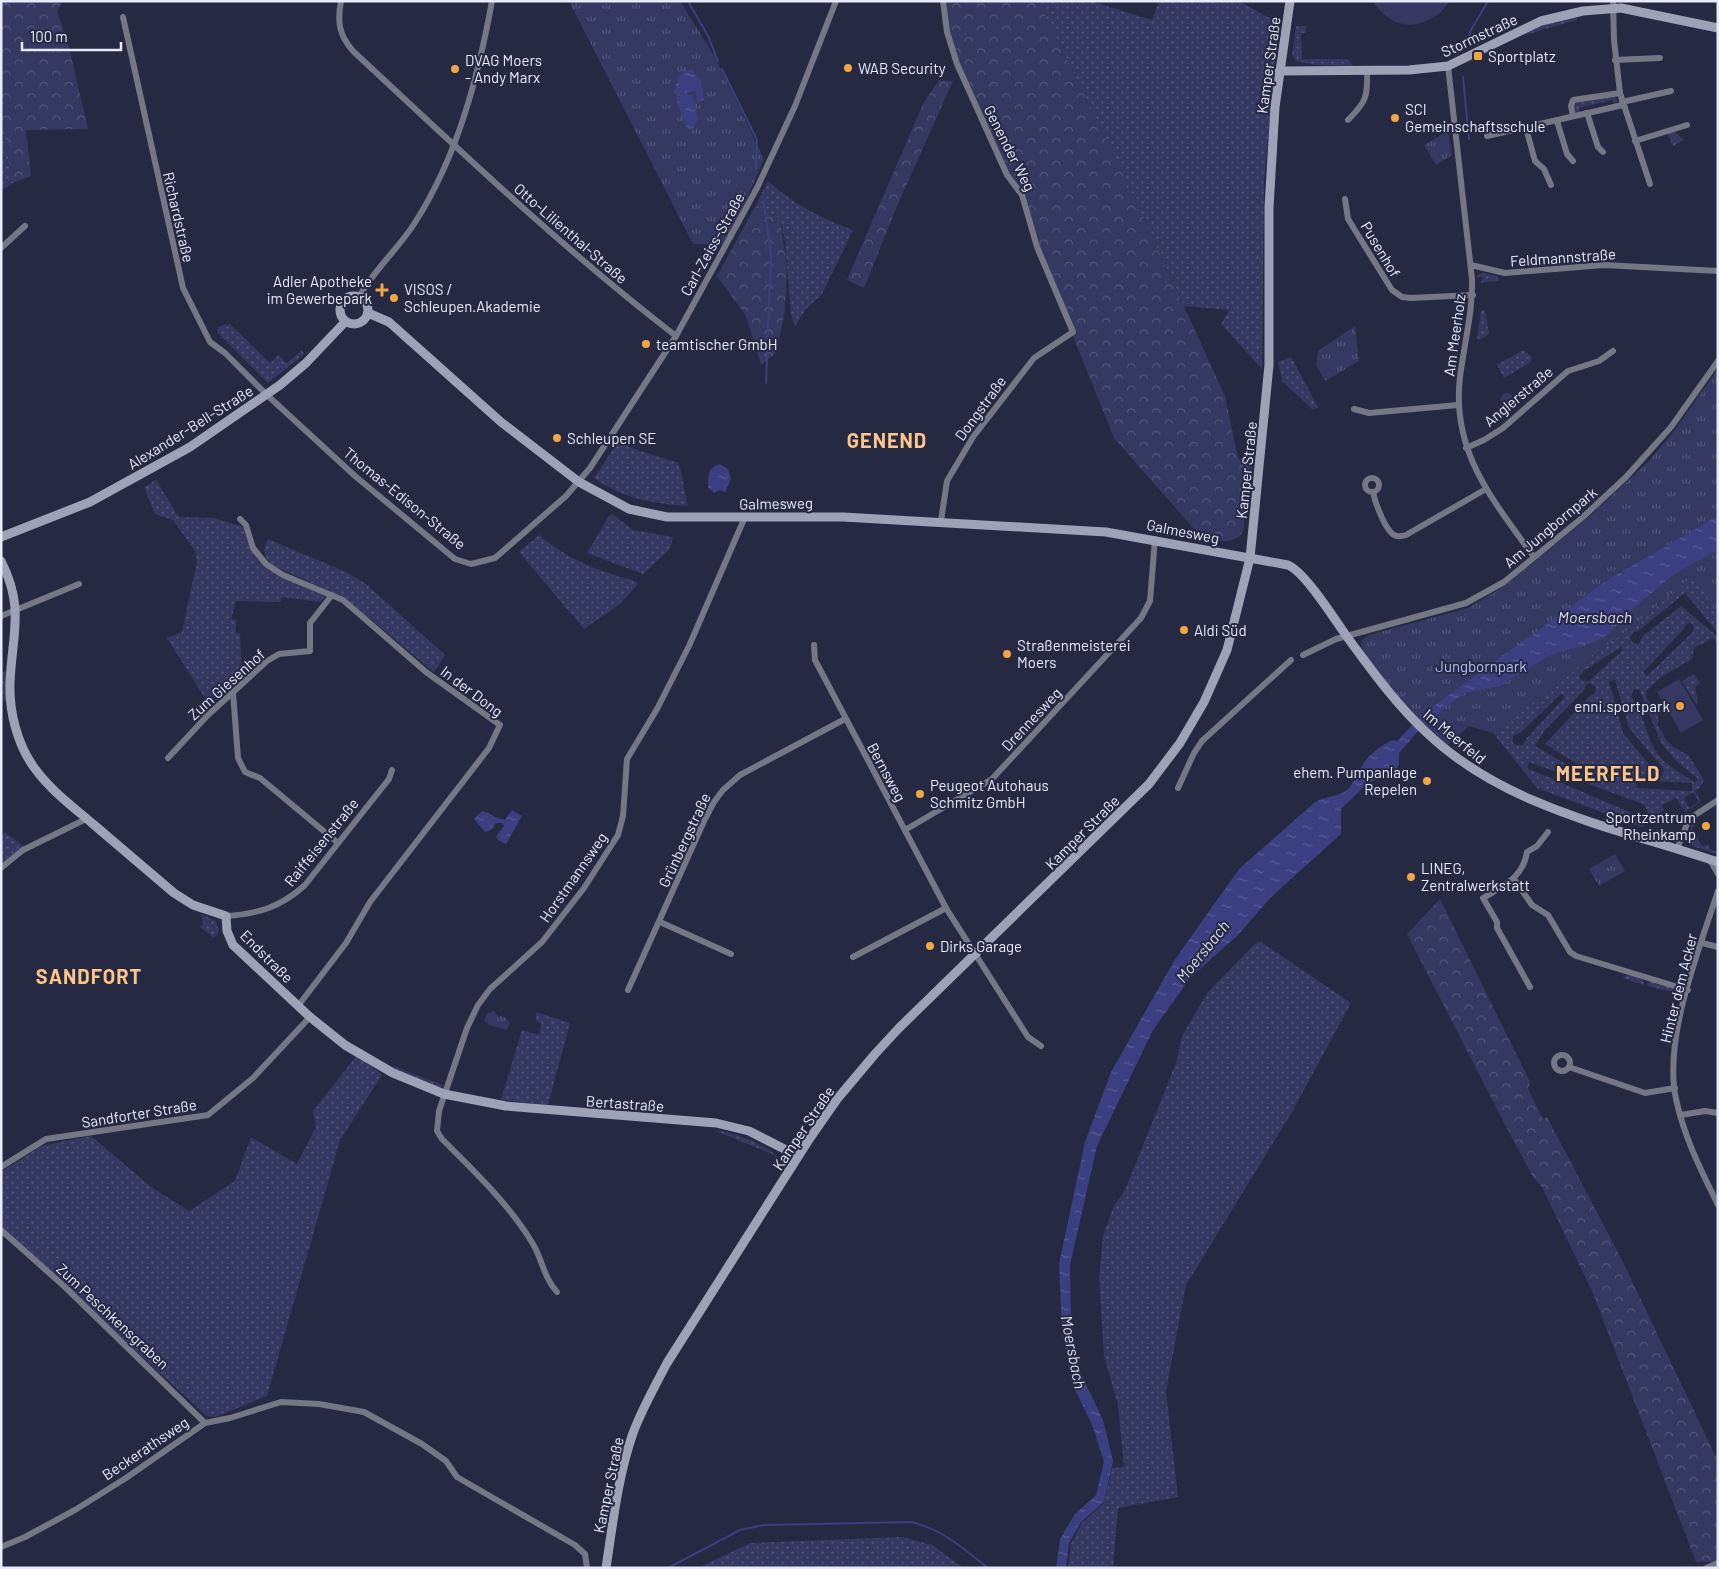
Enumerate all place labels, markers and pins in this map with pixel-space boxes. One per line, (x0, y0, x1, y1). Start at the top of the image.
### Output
place label: Sportplatz (1488, 47, 1556, 65)
marker: Sportplatz (1472, 50, 1484, 62)
place label: DVAG Moers - Andy Marx (465, 51, 542, 86)
place label: WAB Security (858, 59, 946, 77)
marker: WAB Security (842, 62, 854, 74)
marker: DVAG Moers - Andy Marx (449, 63, 461, 75)
place label: SCI Gemeinschaftsschule (1405, 100, 1545, 135)
marker: SCI Gemeinschaftsschule (1389, 112, 1401, 124)
place label: Adler Apotheke im Gewerbepark (267, 272, 372, 307)
place label: VISOS / Schleupen.Akademie (404, 280, 541, 315)
marker: Adler Apotheke im Gewerbepark (376, 284, 388, 296)
marker: VISOS / Schleupen.Akademie (388, 292, 400, 304)
place label: teamtischer GmbH (656, 335, 778, 353)
marker: teamtischer GmbH (640, 338, 652, 350)
place label: Schleupen SE (567, 429, 656, 447)
marker: Schleupen SE (551, 432, 563, 444)
place label: Aldi Süd (1194, 621, 1247, 639)
marker: Aldi Süd (1178, 624, 1190, 636)
place label: Straßenmeisterei Moers (1017, 636, 1131, 671)
marker: Straßenmeisterei Moers (1001, 648, 1013, 660)
place label: enni.sportpark (1574, 697, 1670, 715)
marker: enni.sportpark (1674, 700, 1686, 712)
place label: ehem. Pumpanlage Repelen (1293, 763, 1417, 798)
marker: ehem. Pumpanlage Repelen (1421, 775, 1433, 787)
place label: Peugeot Autohaus Schmitz GmbH (930, 776, 1049, 811)
marker: Peugeot Autohaus Schmitz GmbH (914, 788, 926, 800)
place label: Sportzentrum Rheinkamp (1606, 808, 1696, 843)
marker: Sportzentrum Rheinkamp (1700, 820, 1712, 832)
place label: LINEG, Zentralwerkstatt (1421, 859, 1530, 894)
marker: LINEG, Zentralwerkstatt (1405, 871, 1417, 883)
place label: Dirks Garage (940, 937, 1022, 955)
marker: Dirks Garage (924, 940, 936, 952)

